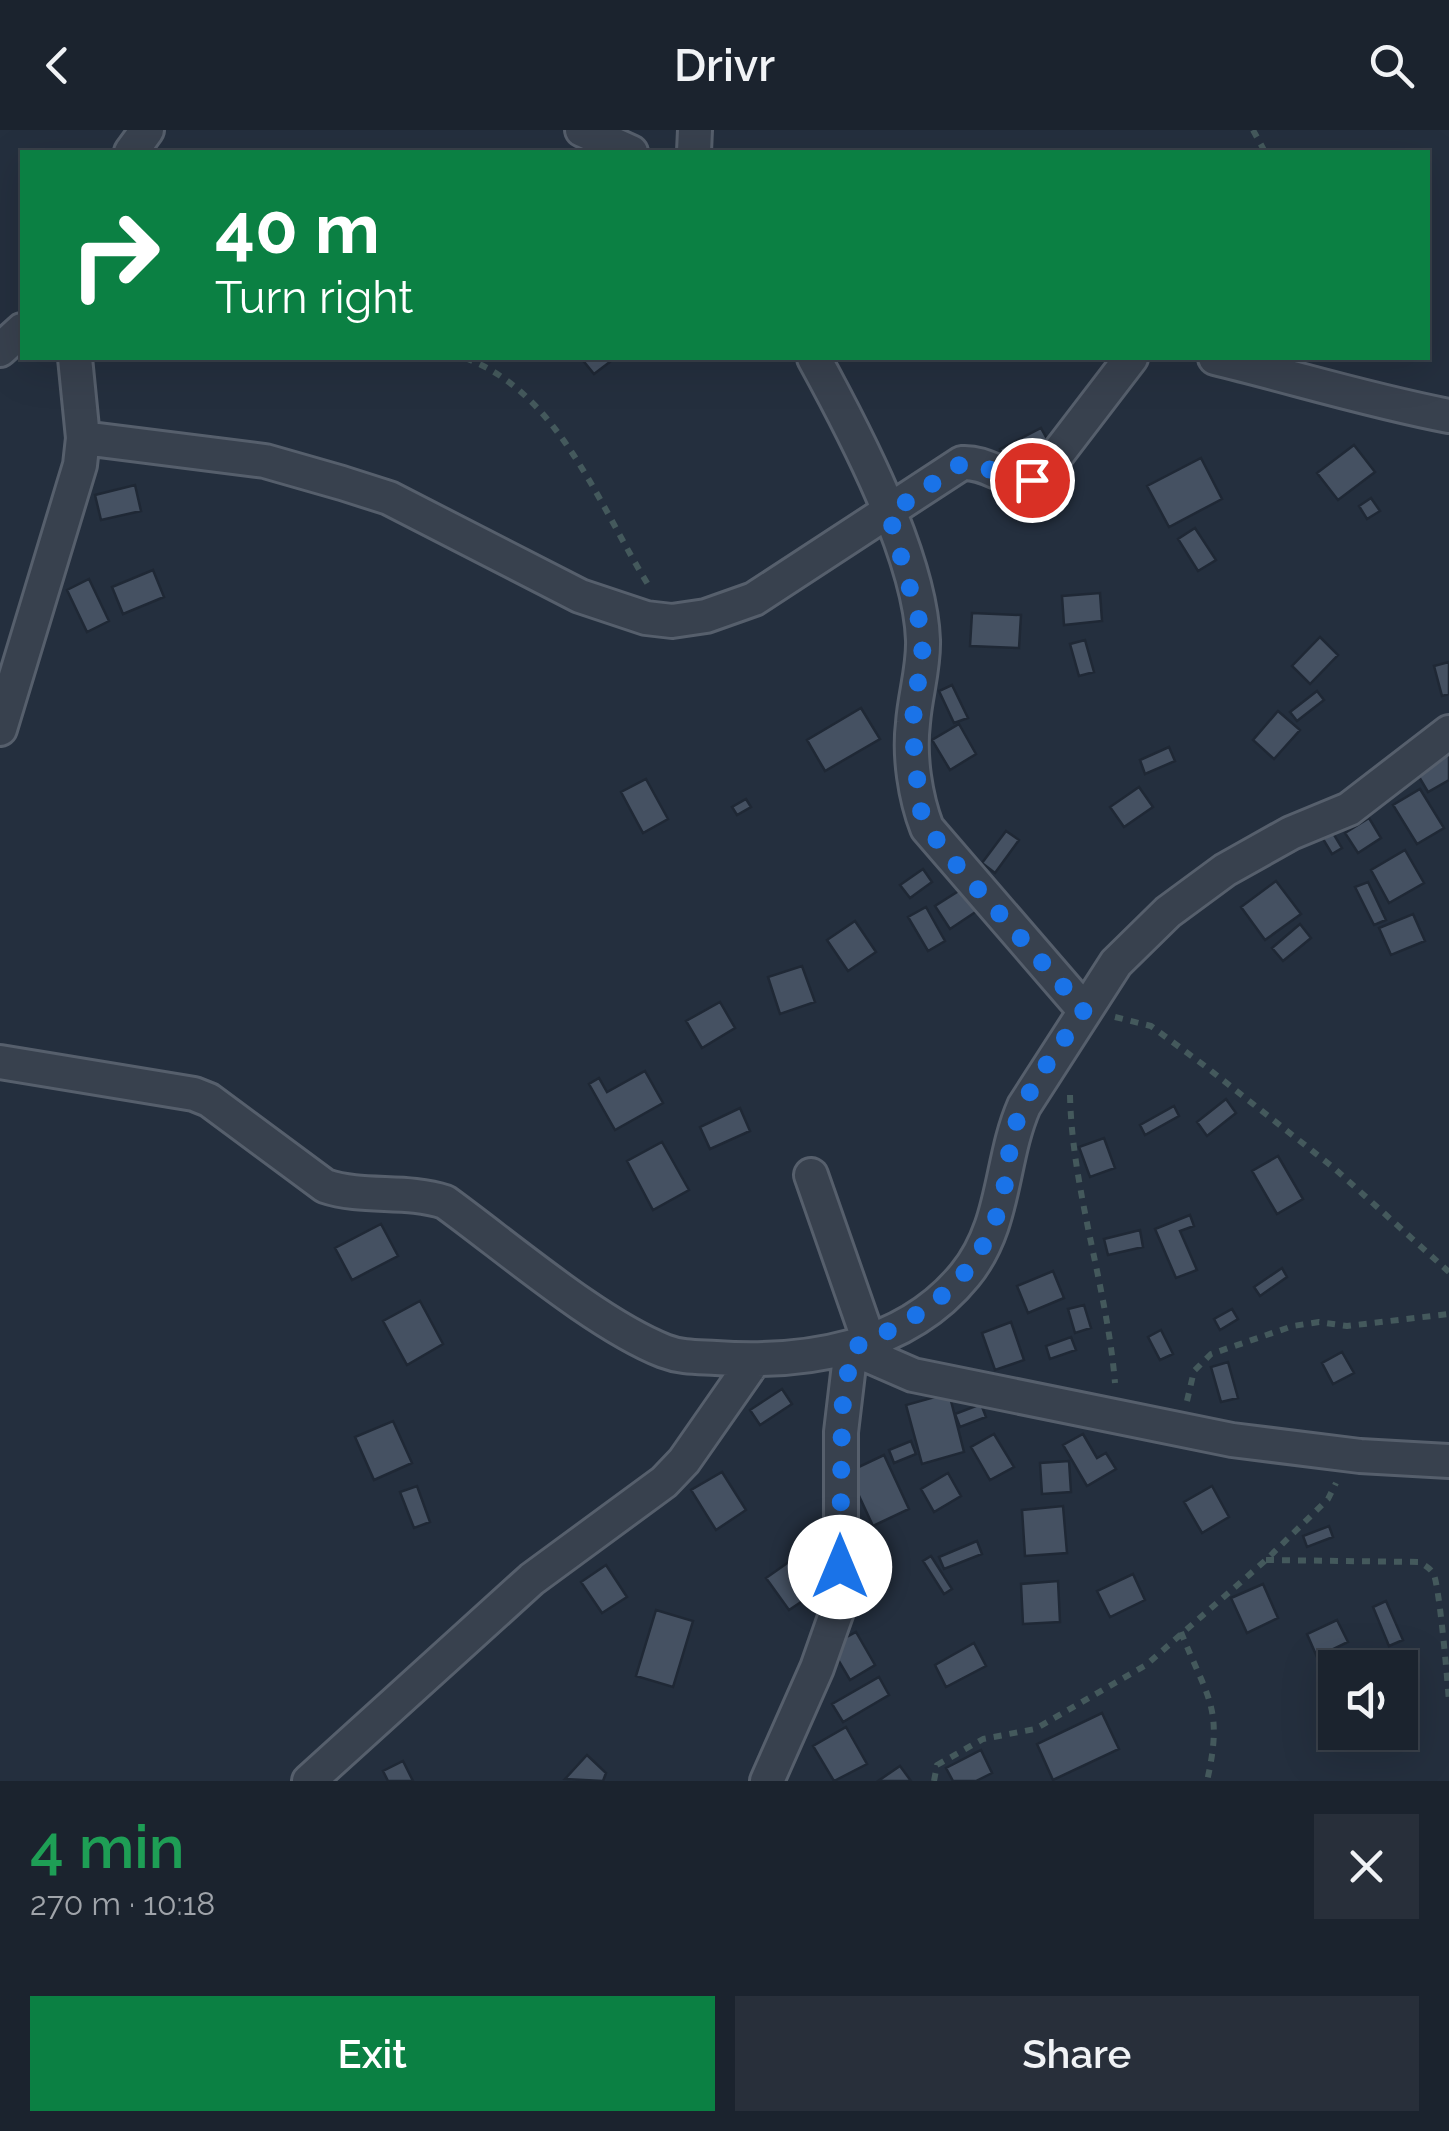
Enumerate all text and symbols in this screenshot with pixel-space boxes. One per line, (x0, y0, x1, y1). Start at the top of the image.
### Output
icon: back (30, 38, 85, 93)
icon: search (1364, 38, 1419, 93)
text: Drivr (674, 39, 775, 92)
text: 40 m (215, 187, 380, 269)
icon: right (50, 190, 180, 320)
text: Turn right (215, 271, 413, 324)
pin (990, 438, 1075, 523)
icon: arrive (1005, 453, 1060, 508)
position arrow (788, 1515, 892, 1619)
map controls (1318, 1650, 1418, 1750)
button: sound (1318, 1650, 1418, 1750)
text: 4 min (30, 1812, 185, 1882)
button: close (1314, 1814, 1419, 1919)
text: 270 m · 10:18 (30, 1885, 215, 1922)
button: Exit (30, 1996, 715, 2111)
button: Share (735, 1996, 1419, 2111)

